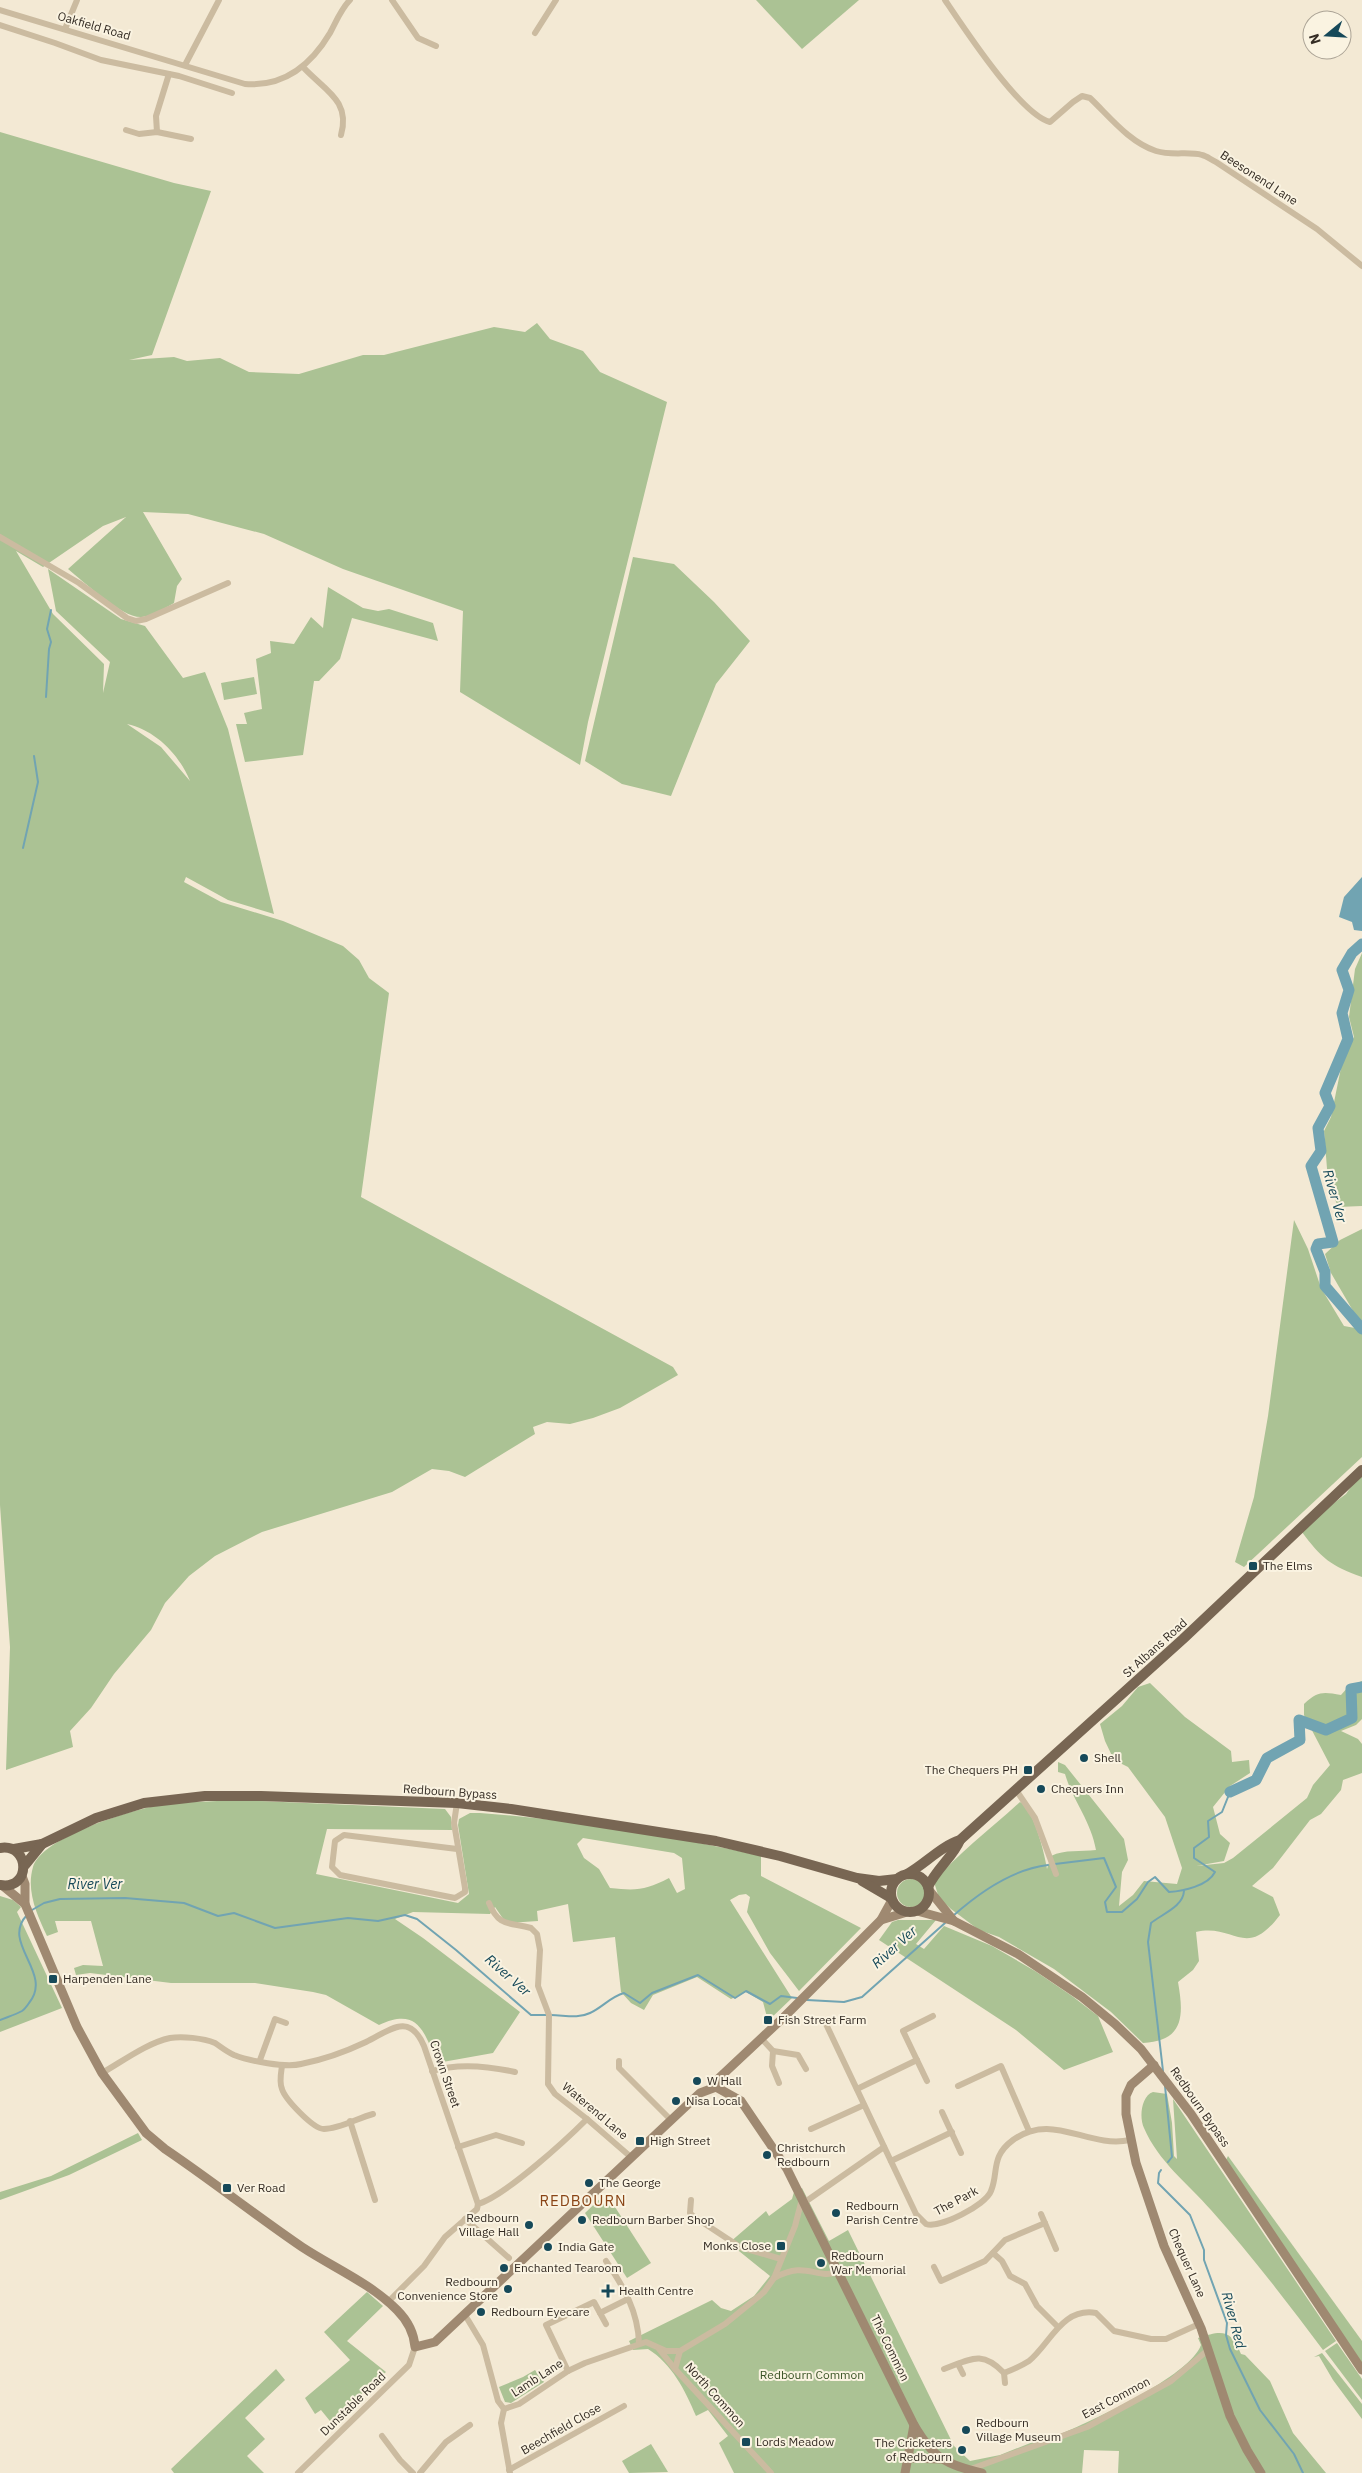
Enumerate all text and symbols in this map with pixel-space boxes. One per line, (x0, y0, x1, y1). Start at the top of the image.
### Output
street label: Oakfield Road (56, 8, 132, 43)
north arrow (1302, 10, 1352, 60)
text: N (1305, 31, 1325, 47)
street label: Beesonend Lane (1218, 147, 1301, 208)
water label: River Ver (1319, 1167, 1351, 1226)
place label: The Elms (1263, 1558, 1313, 1573)
marker: The Elms (1247, 1560, 1259, 1572)
street label: St Albans Road (1119, 1615, 1190, 1680)
place label: Shell (1094, 1750, 1121, 1765)
marker: Shell (1078, 1752, 1090, 1764)
place label: The Chequers PH (925, 1762, 1018, 1777)
marker: The Chequers PH (1022, 1764, 1034, 1776)
street label: Redbourn Bypass (402, 1781, 498, 1802)
place label: Chequers Inn (1051, 1781, 1124, 1796)
marker: Chequers Inn (1035, 1783, 1047, 1795)
water label: River Ver (68, 1875, 123, 1893)
water label: River Ver (868, 1921, 921, 1972)
water label: River Ver (481, 1950, 535, 2000)
place label: Harpenden Lane (63, 1971, 152, 1986)
marker: Harpenden Lane (47, 1973, 59, 1985)
place label: Fish Street Farm (778, 2012, 866, 2027)
marker: Fish Street Farm (762, 2014, 774, 2026)
street label: Crown Street (427, 2038, 464, 2109)
street label: Redbourn Bypass (1167, 2064, 1234, 2150)
place label: W Hall (707, 2073, 742, 2088)
marker: W Hall (691, 2075, 703, 2087)
street label: Waterend Lane (559, 2079, 632, 2143)
place label: Nisa Local (686, 2093, 741, 2108)
marker: Nisa Local (670, 2095, 682, 2107)
place label: High Street (650, 2133, 710, 2148)
marker: High Street (634, 2135, 646, 2147)
place label: Christchurch Redbourn (777, 2140, 845, 2169)
marker: Christchurch Redbourn (761, 2149, 773, 2161)
place label: The George (599, 2175, 661, 2190)
marker: The George (583, 2177, 595, 2189)
place label: Ver Road (237, 2180, 285, 2195)
marker: Ver Road (221, 2182, 233, 2194)
street label: The Park (931, 2182, 981, 2218)
district label: REDBOURN (539, 2191, 627, 2210)
place label: Redbourn Parish Centre (846, 2198, 919, 2227)
marker: Redbourn Parish Centre (830, 2207, 842, 2219)
place label: Redbourn Village Hall (459, 2210, 519, 2239)
place label: Redbourn Barber Shop (592, 2212, 715, 2227)
marker: Redbourn Barber Shop (576, 2214, 588, 2226)
marker: Redbourn Village Hall (523, 2219, 535, 2231)
street label: Chequer Lane (1165, 2226, 1210, 2300)
place label: Monks Close (703, 2238, 771, 2253)
place label: India Gate (558, 2239, 615, 2254)
marker: Monks Close (775, 2240, 787, 2252)
marker: India Gate (542, 2241, 554, 2253)
place label: Redbourn War Memorial (831, 2248, 906, 2277)
marker: Redbourn War Memorial (815, 2257, 827, 2269)
place label: Enchanted Tearoom (514, 2260, 622, 2275)
marker: Enchanted Tearoom (498, 2262, 510, 2274)
place label: Redbourn Convenience Store (397, 2274, 498, 2303)
marker: Redbourn Convenience Store (502, 2283, 514, 2295)
place label: Health Centre (619, 2283, 694, 2298)
marker: Health Centre (601, 2284, 615, 2298)
water label: River Red (1218, 2290, 1250, 2351)
place label: Redbourn Eyecare (491, 2304, 590, 2319)
marker: Redbourn Eyecare (475, 2306, 487, 2318)
street label: The Common (868, 2312, 913, 2383)
street label: Lamb Lane (508, 2355, 566, 2400)
street label: North Common (682, 2359, 748, 2430)
park label: Redbourn Common (760, 2367, 864, 2382)
street label: Dunstable Road (317, 2369, 389, 2439)
street label: East Common (1079, 2373, 1152, 2422)
street label: Beechfield Close (518, 2399, 604, 2458)
place label: Redbourn Village Museum (976, 2415, 1061, 2444)
marker: Redbourn Village Museum (960, 2424, 972, 2436)
place label: Lords Meadow (756, 2434, 834, 2449)
place label: The Cricketers of Redbourn (874, 2435, 952, 2464)
marker: Lords Meadow (740, 2436, 752, 2448)
marker: The Cricketers of Redbourn (956, 2444, 968, 2456)

